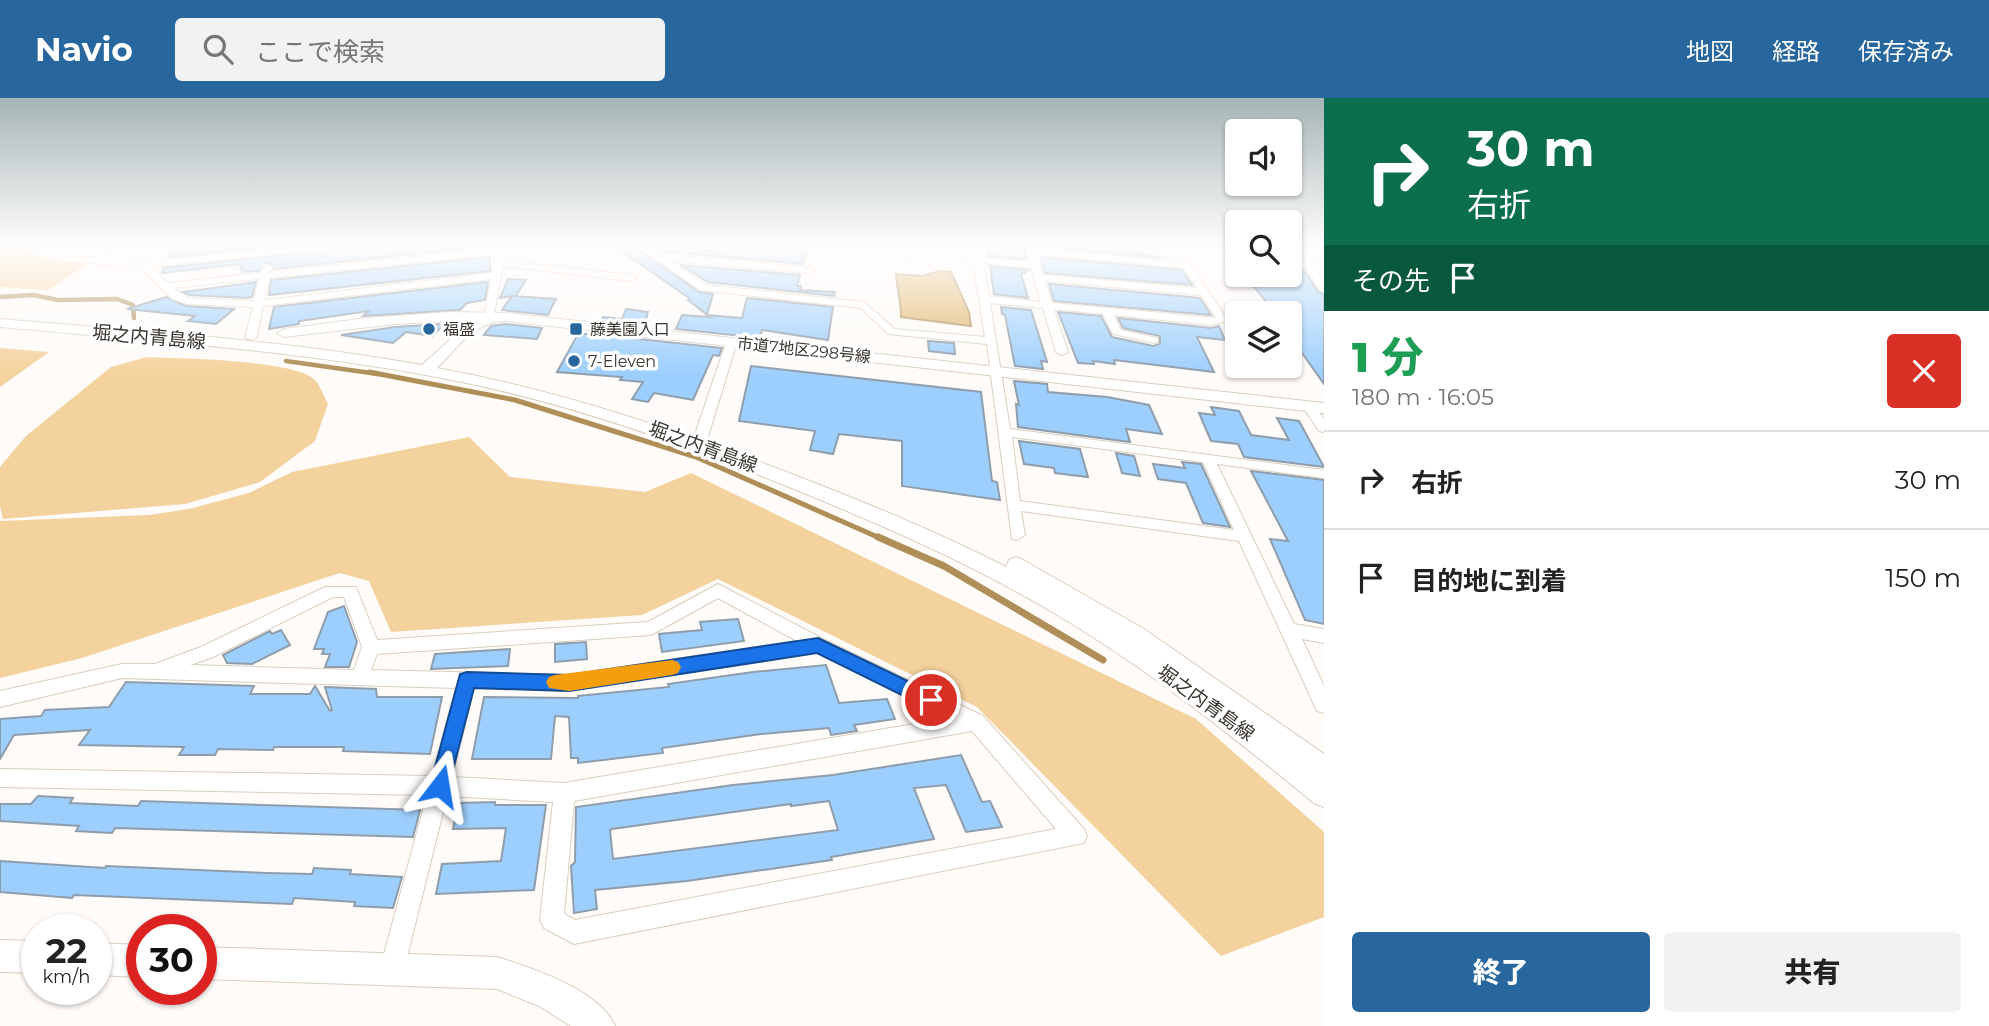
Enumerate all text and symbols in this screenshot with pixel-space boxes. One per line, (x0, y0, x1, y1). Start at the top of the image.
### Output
search box (175, 18, 665, 81)
text: Navio (35, 29, 133, 69)
icon: search (199, 30, 237, 68)
text: ここで検索 (255, 36, 385, 68)
text: 地図 (1686, 37, 1734, 66)
text: 経路 (1772, 37, 1820, 66)
text: 保存済み (1858, 37, 1954, 66)
map controls (1225, 119, 1302, 378)
button: sound (1225, 119, 1302, 196)
text: 30 m (1467, 119, 1595, 178)
icon: right (1352, 126, 1443, 217)
text: 右折 (1467, 185, 1531, 224)
button: search (1225, 210, 1302, 287)
icon: arrive (1444, 259, 1482, 297)
text: その先 (1352, 265, 1430, 297)
button: layers (1225, 301, 1302, 378)
place label: 福盛 (443, 320, 475, 339)
place label: 藤美園入口 (590, 320, 670, 339)
street label: 堀之内青島線 (91, 321, 207, 353)
marker: 福盛 (421, 321, 437, 337)
marker: 藤美園入口 (568, 321, 584, 337)
text: 1 分 (1352, 331, 1423, 383)
street label: 市道7地区298号線 (736, 334, 872, 366)
button: close (1887, 334, 1961, 408)
place label: 7-Eleven (588, 352, 656, 371)
marker: 7-Eleven (566, 353, 582, 369)
text: 180 m · 16:05 (1352, 383, 1494, 411)
street label: 堀之内青島線 (645, 417, 761, 477)
icon: right (1352, 461, 1390, 499)
text: 30 m (1895, 464, 1961, 496)
text: 右折 (1411, 467, 1463, 499)
icon: arrive (1352, 559, 1390, 597)
text: 150 m (1885, 562, 1961, 594)
text: 目的地に到着 (1411, 565, 1567, 597)
street label: 堀之内青島線 (1153, 660, 1259, 746)
pin (901, 670, 961, 730)
icon: arrive (912, 681, 950, 719)
position arrow (403, 749, 477, 823)
speed limit sign: 30 (126, 914, 217, 1005)
text: 22 (46, 929, 87, 972)
button: 終了 (1352, 932, 1650, 1012)
button: 共有 (1664, 932, 1961, 1012)
text: km/h (42, 966, 91, 988)

